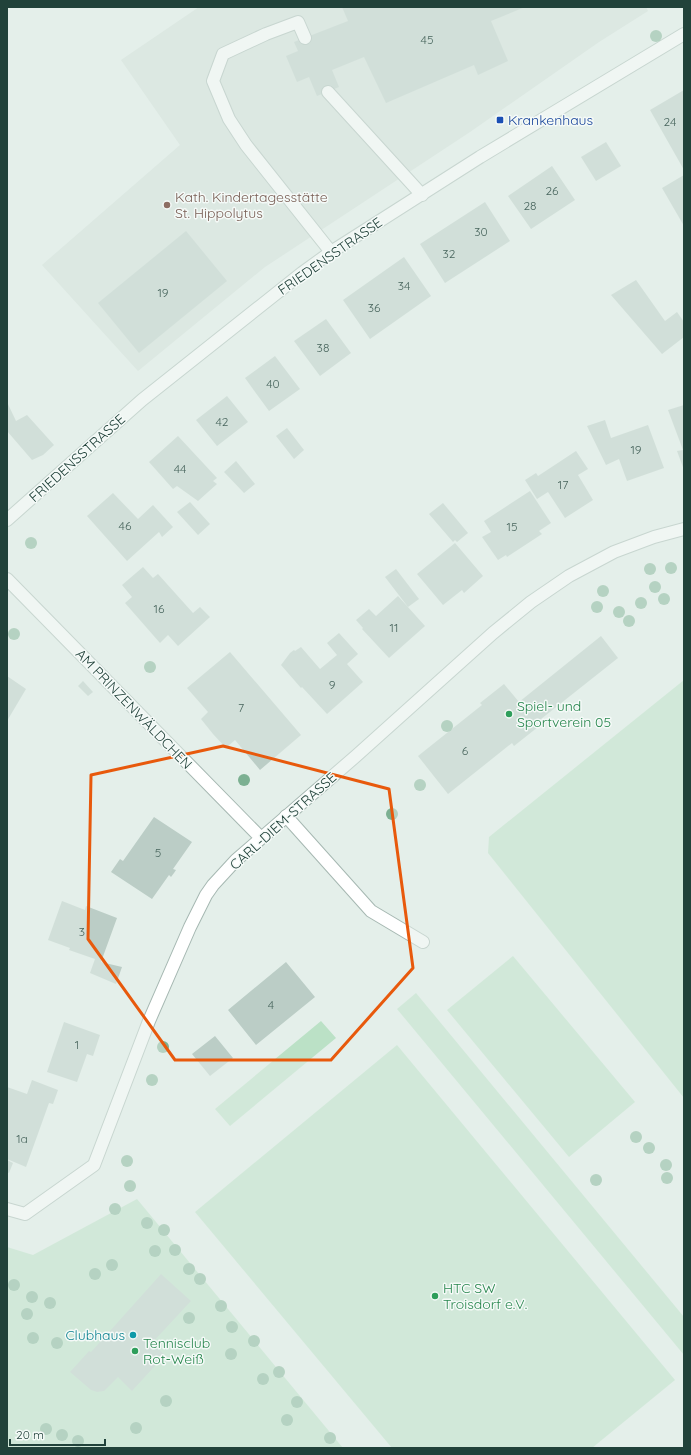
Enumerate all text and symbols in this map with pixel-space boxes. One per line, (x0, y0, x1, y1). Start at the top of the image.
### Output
house number: 45 (421, 32, 433, 47)
place label: Krankenhaus (508, 111, 593, 129)
house number: 24 (664, 114, 676, 129)
marker: Krankenhaus (495, 115, 505, 125)
house number: 26 (545, 183, 559, 198)
place label: Kath. Kindertagesstätte St. Hippolytus (175, 188, 328, 222)
house number: 28 (523, 198, 537, 213)
marker: Kath. Kindertagesstätte St. Hippolytus (162, 200, 172, 210)
street label: FRIEDENSSTRASSE (274, 213, 386, 299)
house number: 30 (474, 224, 488, 239)
house number: 32 (443, 246, 456, 261)
house number: 34 (398, 278, 410, 293)
house number: 19 (157, 285, 169, 300)
house number: 36 (368, 300, 381, 315)
house number: 38 (317, 340, 329, 355)
house number: 40 (266, 376, 280, 391)
street label: FRIEDENSSTRASSE (25, 410, 129, 506)
house number: 42 (216, 414, 229, 429)
house number: 19 (630, 442, 642, 457)
house number: 44 (174, 461, 186, 476)
house number: 17 (558, 477, 568, 492)
house number: 46 (119, 518, 132, 533)
house number: 15 (507, 519, 517, 534)
house number: 16 (154, 601, 165, 616)
house number: 11 (390, 620, 398, 635)
street label: AM PRINZENWÄLDCHEN (72, 645, 196, 773)
house number: 9 (329, 677, 336, 692)
place label: Spiel- und Sportverein 05 (517, 697, 611, 731)
house number: 7 (238, 700, 244, 715)
marker: Spiel- und Sportverein 05 (504, 709, 514, 719)
house number: 6 (462, 743, 469, 758)
street label: CARL-DIEM-STRASSE (226, 768, 340, 874)
house number: 5 (155, 845, 161, 860)
house number: 3 (79, 924, 85, 939)
house number: 4 (268, 997, 274, 1012)
house number: 1 (75, 1037, 79, 1052)
house number: 1a (16, 1131, 28, 1146)
place label: HTC SW Troisdorf e.V. (443, 1279, 527, 1313)
marker: HTC SW Troisdorf e.V. (430, 1291, 440, 1301)
place label: Clubhaus (65, 1326, 125, 1344)
marker: Clubhaus (128, 1330, 138, 1340)
place label: Tennisclub Rot-Weiß (143, 1334, 210, 1368)
marker: Tennisclub Rot-Weiß (130, 1346, 140, 1356)
scale bar (10, 1421, 105, 1447)
text: 20 m (16, 1427, 44, 1442)

